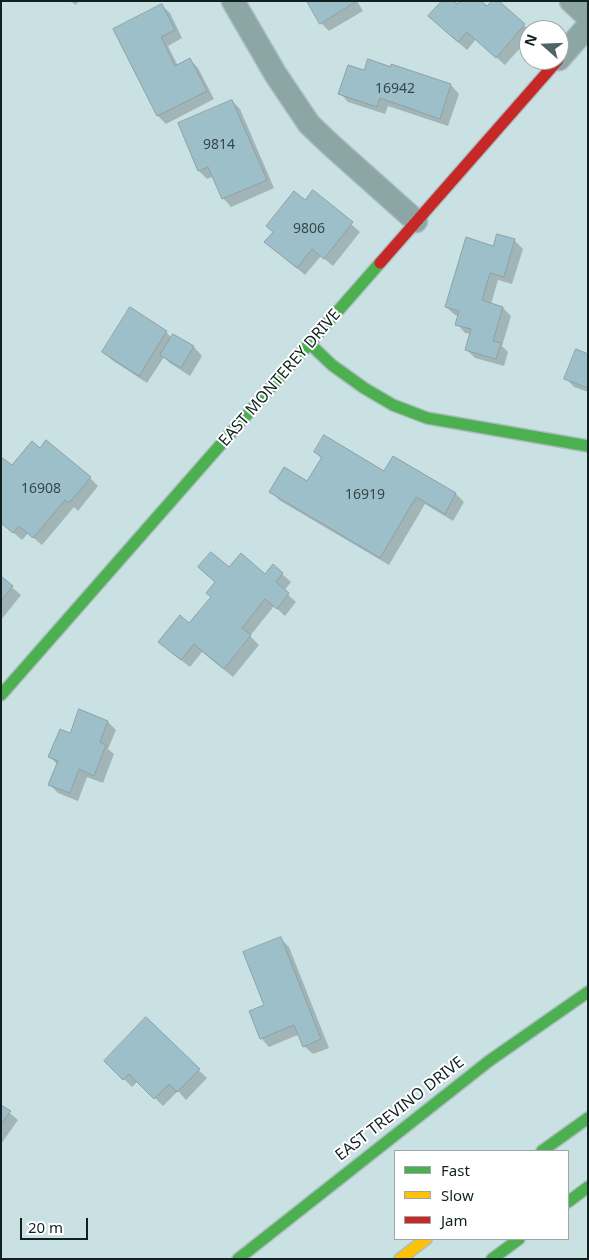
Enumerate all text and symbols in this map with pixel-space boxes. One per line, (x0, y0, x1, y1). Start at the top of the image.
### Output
north arrow (519, 20, 569, 70)
text: N (519, 31, 541, 49)
house number: 16942 (375, 81, 415, 97)
house number: 9814 (203, 137, 235, 153)
house number: 9806 (293, 221, 325, 237)
street label: EAST MONTEREY DRIVE (215, 305, 345, 451)
house number: 16908 (21, 481, 61, 497)
house number: 16919 (345, 487, 385, 503)
street label: EAST TREVINO DRIVE (332, 1053, 468, 1165)
legend (394, 1150, 569, 1240)
text: Fast (441, 1160, 470, 1180)
text: Slow (441, 1185, 474, 1205)
scale bar (22, 1208, 90, 1240)
text: Jam (441, 1210, 468, 1230)
text: 20 m (28, 1217, 63, 1237)

